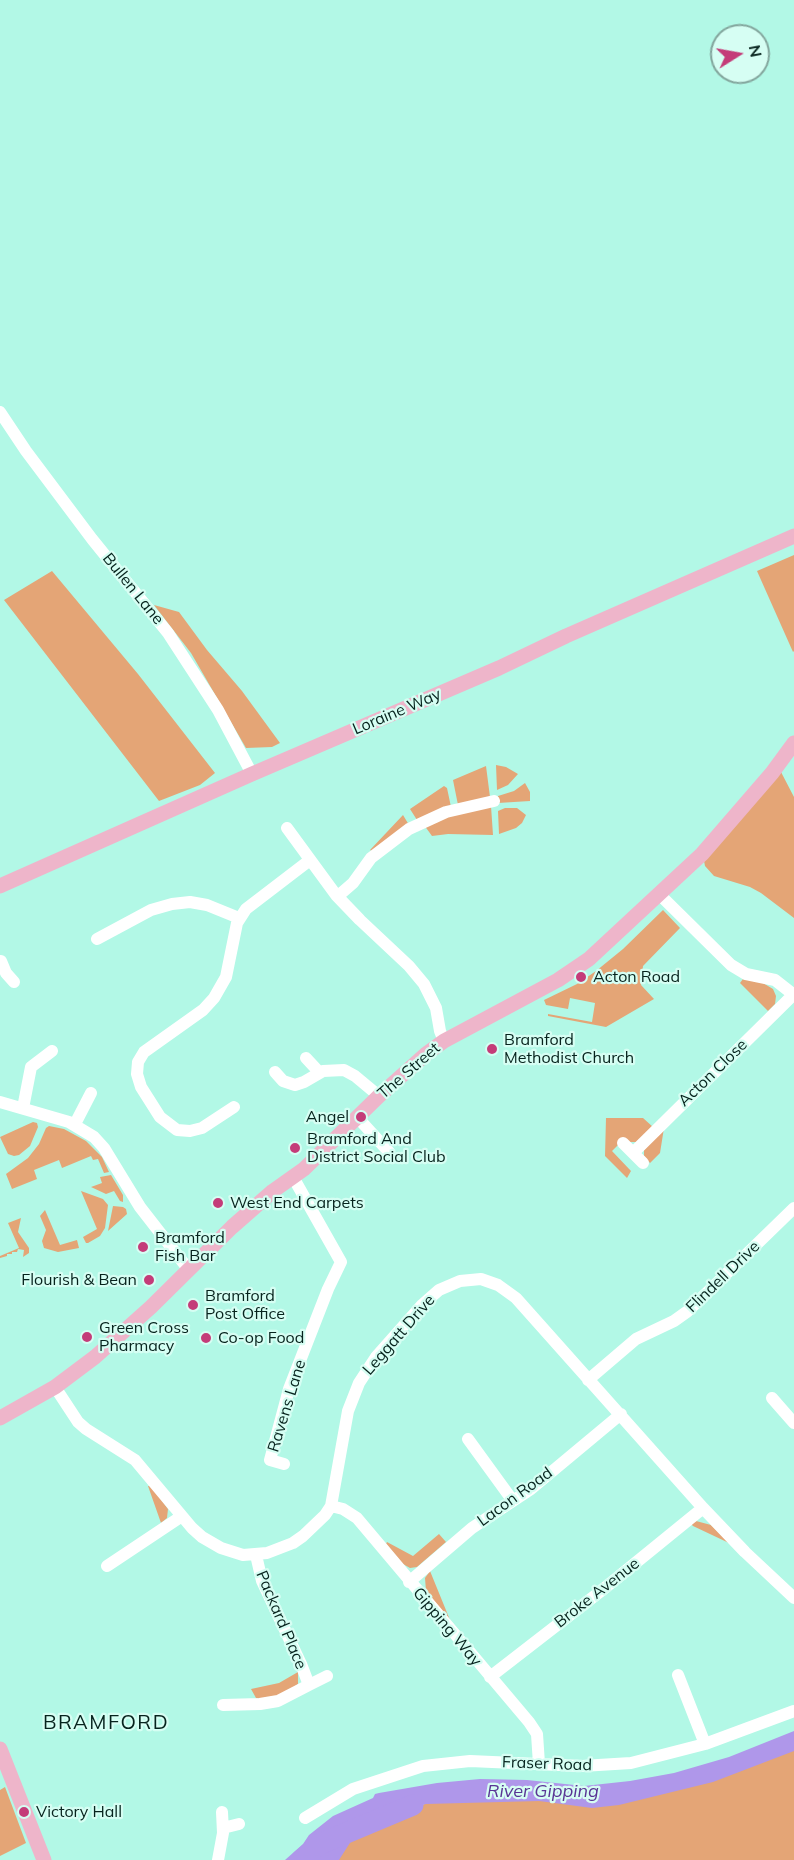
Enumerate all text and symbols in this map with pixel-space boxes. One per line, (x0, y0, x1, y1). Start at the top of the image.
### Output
north arrow (710, 24, 770, 84)
text: N (745, 43, 767, 59)
street label: Bullen Lane (98, 549, 168, 629)
street label: Loraine Way (350, 685, 444, 739)
place label: Acton Road (593, 967, 680, 987)
marker: Acton Road (574, 970, 588, 984)
place label: Bramford Methodist Church (504, 1030, 634, 1068)
street label: Acton Close (675, 1035, 751, 1111)
street label: The Street (374, 1039, 444, 1103)
marker: Bramford Methodist Church (485, 1042, 499, 1056)
place label: Angel (306, 1107, 349, 1127)
marker: Angel (354, 1110, 368, 1124)
place label: Bramford And District Social Club (307, 1129, 446, 1167)
marker: Bramford And District Social Club (288, 1141, 302, 1155)
place label: West End Carpets (230, 1193, 364, 1213)
marker: West End Carpets (211, 1196, 225, 1210)
place label: Bramford Fish Bar (155, 1228, 225, 1266)
street label: Flindell Drive (682, 1237, 764, 1317)
marker: Bramford Fish Bar (136, 1240, 150, 1254)
place label: Flourish & Bean (21, 1270, 137, 1290)
marker: Flourish & Bean (142, 1273, 156, 1287)
place label: Bramford Post Office (205, 1286, 285, 1324)
street label: Leggatt Drive (359, 1291, 439, 1379)
marker: Bramford Post Office (186, 1298, 200, 1312)
place label: Green Cross Pharmacy (99, 1318, 189, 1356)
place label: Co-op Food (218, 1328, 304, 1348)
marker: Green Cross Pharmacy (80, 1330, 94, 1344)
marker: Co-op Food (199, 1331, 213, 1345)
street label: Ravens Lane (264, 1358, 310, 1454)
street label: Lacon Road (474, 1463, 556, 1531)
street label: Broke Avenue (551, 1554, 643, 1632)
street label: Packard Place (252, 1568, 310, 1672)
street label: Gipping Way (409, 1584, 485, 1670)
district label: BRAMFORD (43, 1711, 169, 1735)
street label: Fraser Road (502, 1753, 592, 1775)
water label: River Gipping (487, 1781, 599, 1803)
place label: Victory Hall (36, 1802, 122, 1822)
marker: Victory Hall (17, 1805, 31, 1819)

